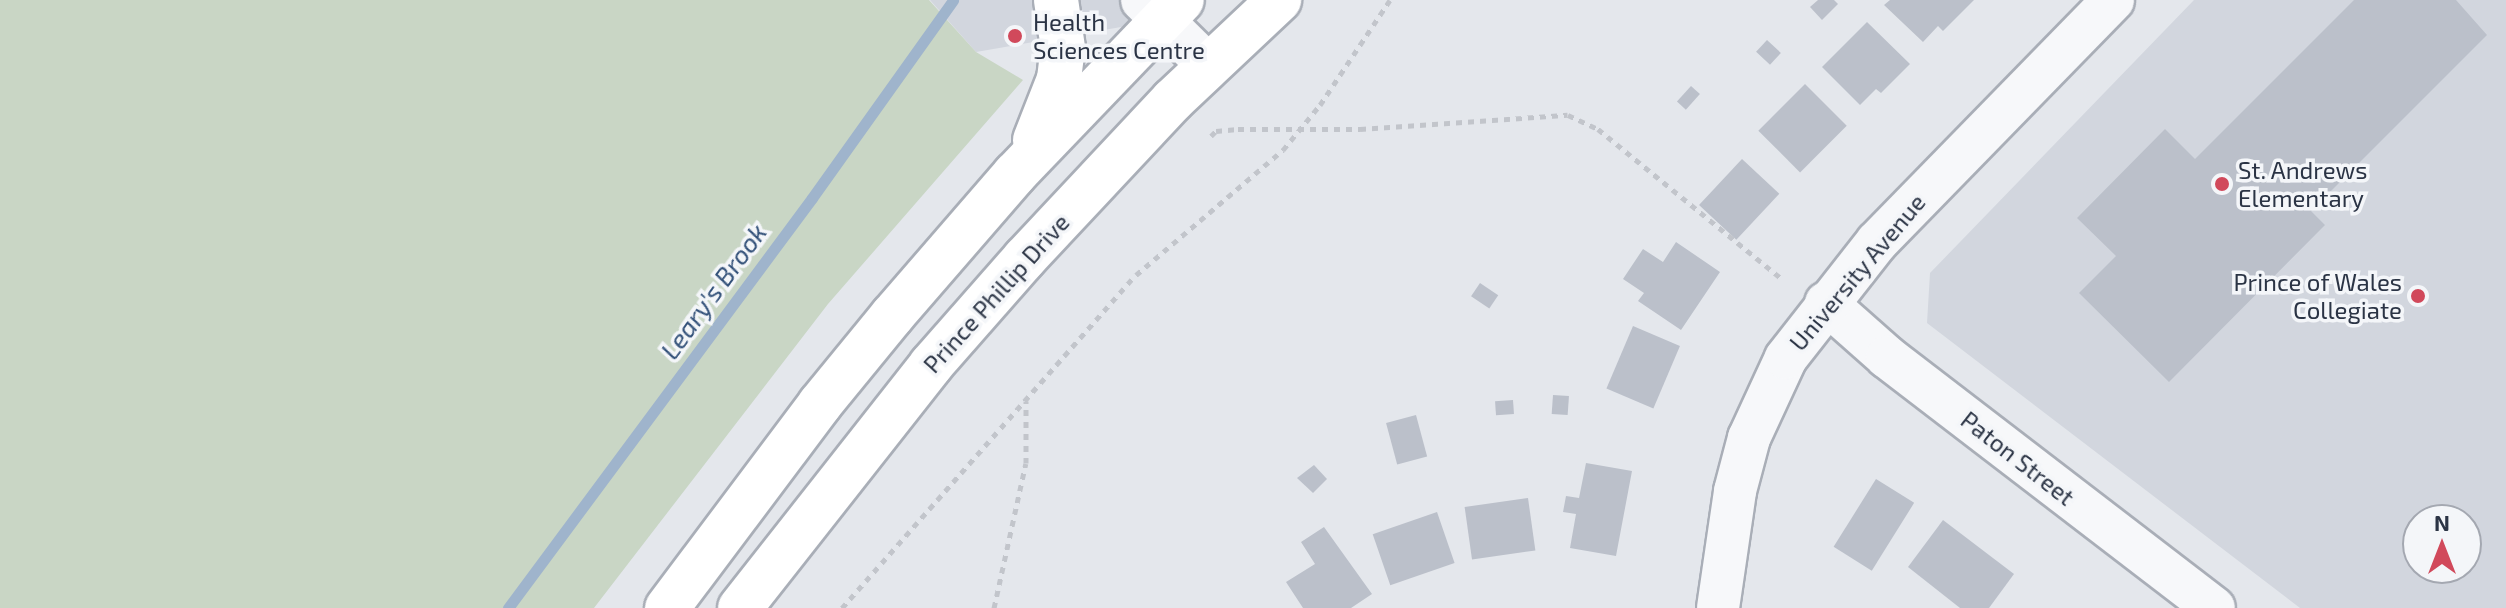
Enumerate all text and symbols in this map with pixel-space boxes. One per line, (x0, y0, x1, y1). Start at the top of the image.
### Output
place label: Health Sciences Centre (1033, 8, 1205, 64)
marker: Health Sciences Centre (1004, 25, 1026, 47)
place label: St. Andrews Elementary (2238, 156, 2368, 212)
marker: St. Andrews Elementary (2213, 175, 2231, 193)
street label: University Avenue (1783, 187, 1931, 357)
street label: Prince Phillip Drive (917, 208, 1075, 378)
water label: Leary's Brook (653, 217, 773, 365)
place label: Prince of Wales Collegiate (2233, 268, 2402, 324)
marker: Prince of Wales Collegiate (2409, 287, 2427, 305)
street label: Paton Street (1956, 405, 2080, 511)
north arrow (2402, 504, 2482, 584)
text: N (2434, 509, 2450, 535)

